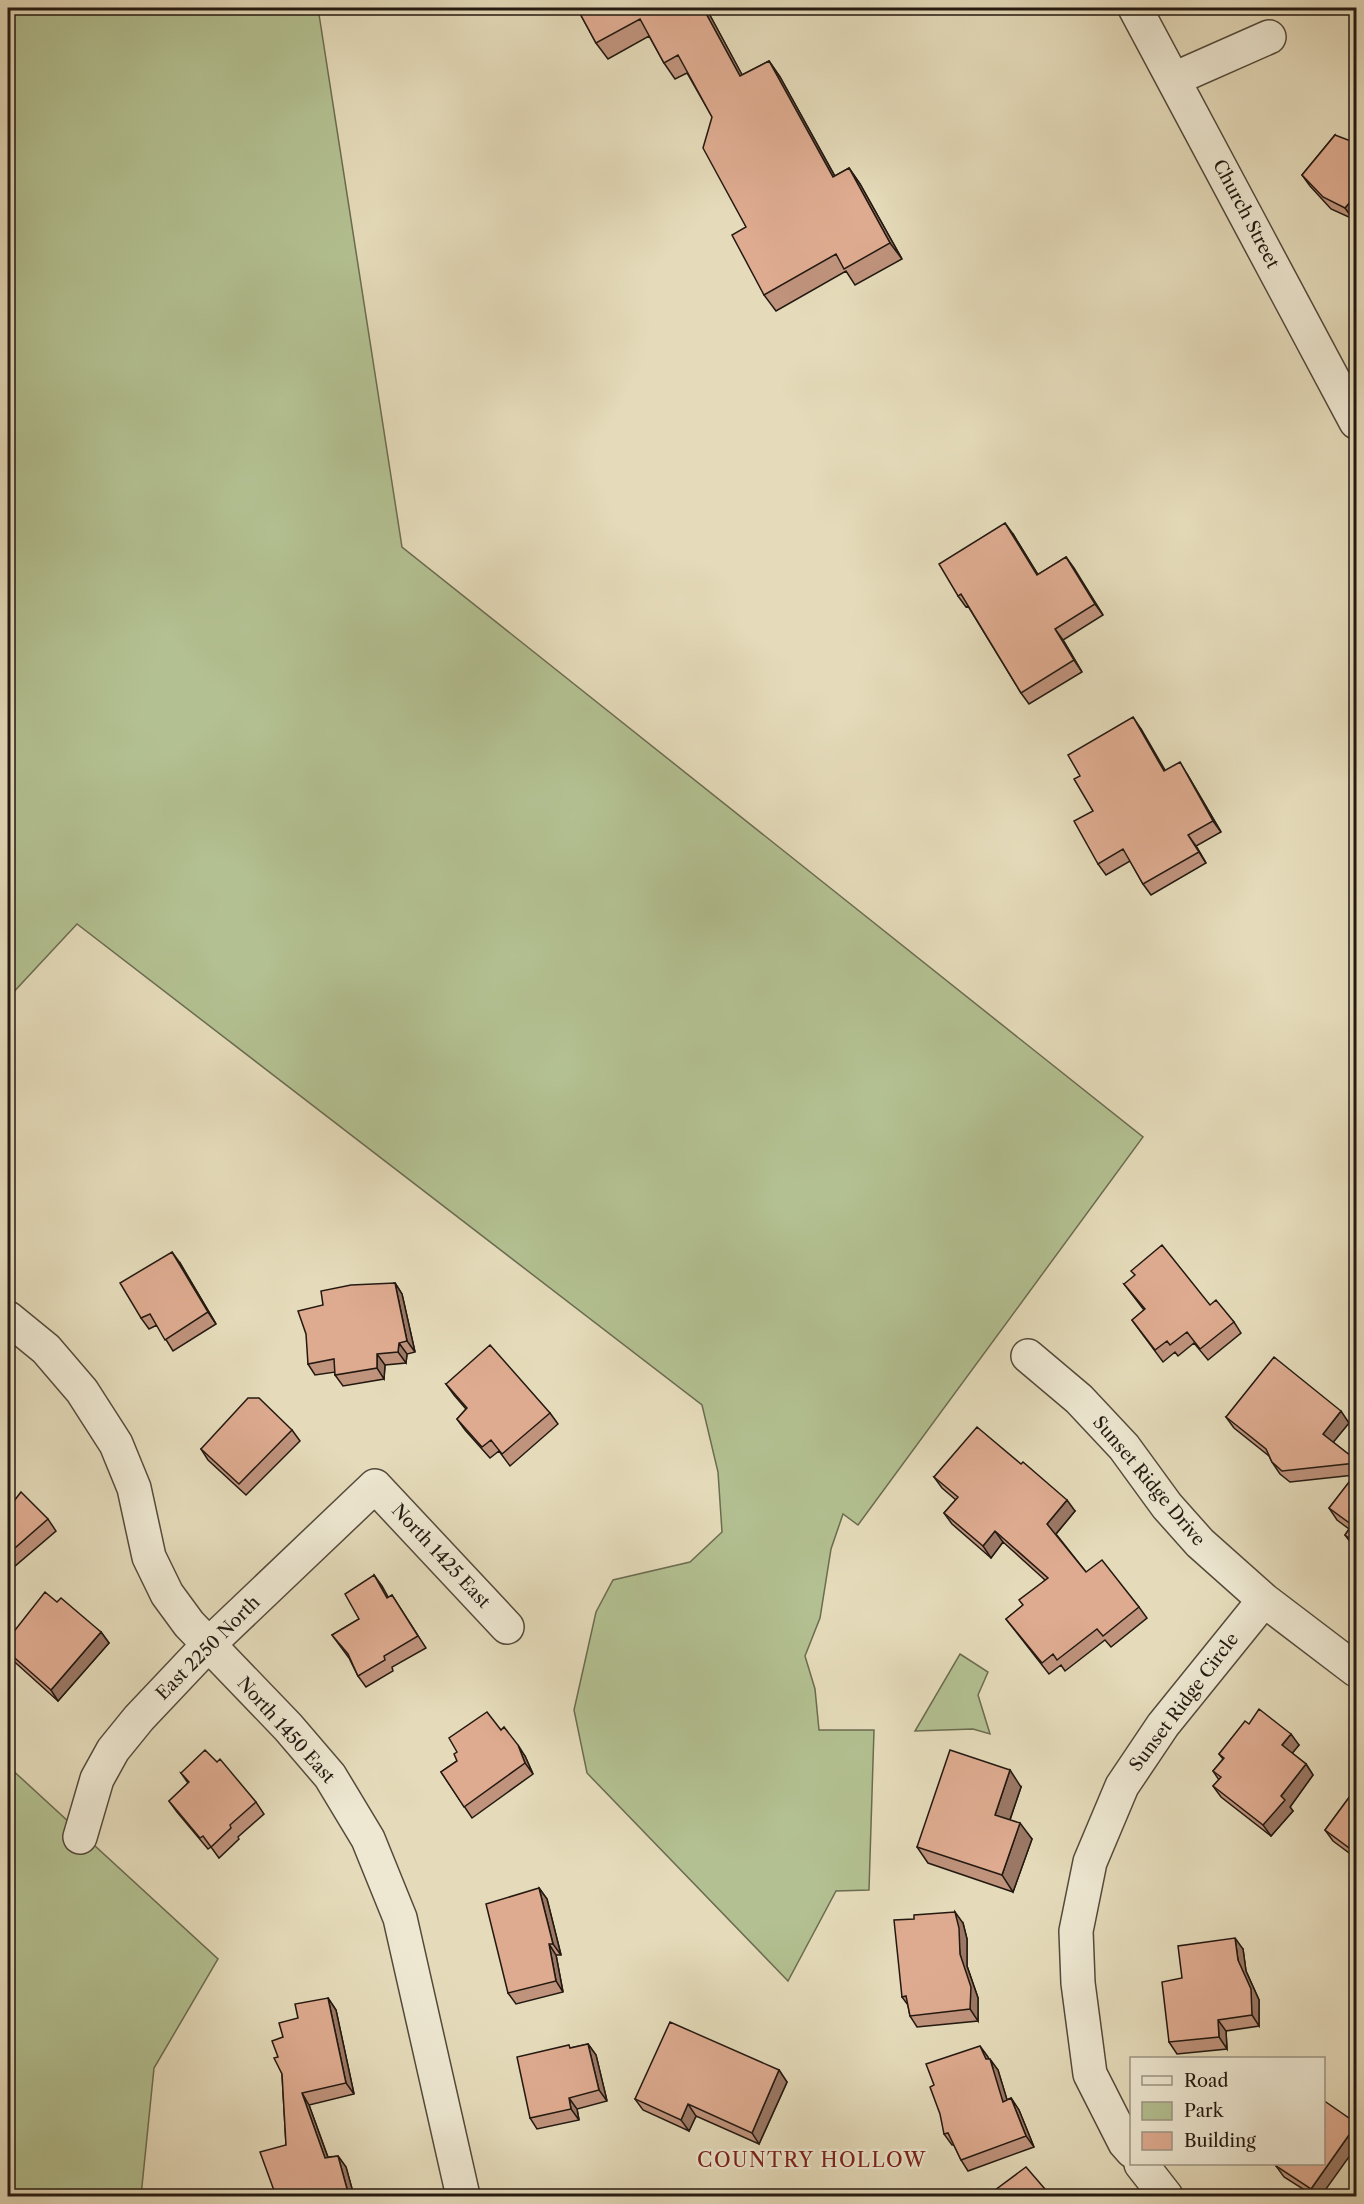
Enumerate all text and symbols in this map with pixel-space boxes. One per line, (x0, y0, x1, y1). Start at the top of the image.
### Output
street label: Church Street (1208, 156, 1284, 273)
street label: Sunset Ridge Drive (1088, 1412, 1210, 1550)
street label: North 1425 East (387, 1499, 495, 1613)
street label: East 2250 North (151, 1591, 265, 1705)
street label: Sunset Ridge Circle (1125, 1628, 1243, 1776)
street label: North 1450 East (233, 1672, 340, 1788)
legend (1130, 2057, 1325, 2165)
text: Road (1184, 2070, 1229, 2092)
text: Park (1184, 2100, 1225, 2122)
text: Building (1184, 2130, 1256, 2152)
district label: COUNTRY HOLLOW (697, 2148, 927, 2172)

